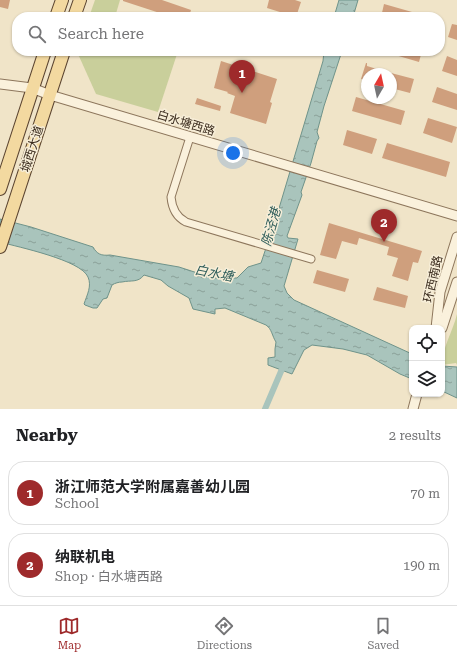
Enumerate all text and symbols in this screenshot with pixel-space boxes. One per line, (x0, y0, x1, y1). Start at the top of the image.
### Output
search box (12, 12, 445, 56)
icon: search (26, 23, 48, 45)
text: Search here (58, 25, 144, 43)
pin: 1 (229, 60, 255, 93)
north arrow (361, 68, 397, 104)
street label: 白水塘西路 (155, 108, 217, 138)
street label: 城西大道 (18, 124, 46, 174)
your location (223, 143, 243, 163)
water label: 陈泾港 (258, 204, 284, 248)
pin: 2 (371, 209, 397, 242)
street label: 环西南路 (421, 254, 445, 304)
water label: 白水塘 (193, 262, 237, 284)
map controls (409, 325, 445, 397)
button: locate (409, 325, 445, 361)
button: layers (409, 361, 445, 397)
text: Nearby (16, 425, 78, 445)
text: 2 results (389, 428, 441, 443)
text: 浙江师范大学附属嘉善幼儿园 (55, 478, 250, 496)
text: 1 (26, 486, 34, 501)
text: 70 m (410, 486, 440, 501)
text: School (55, 496, 99, 511)
text: 纳联机电 (55, 548, 115, 566)
text: 2 (26, 558, 34, 573)
text: 190 m (403, 558, 440, 573)
text: Shop · 白水塘西路 (55, 569, 163, 584)
tab: Map (58, 615, 81, 652)
tab: Directions (197, 615, 252, 652)
tab: Saved (367, 615, 399, 652)

